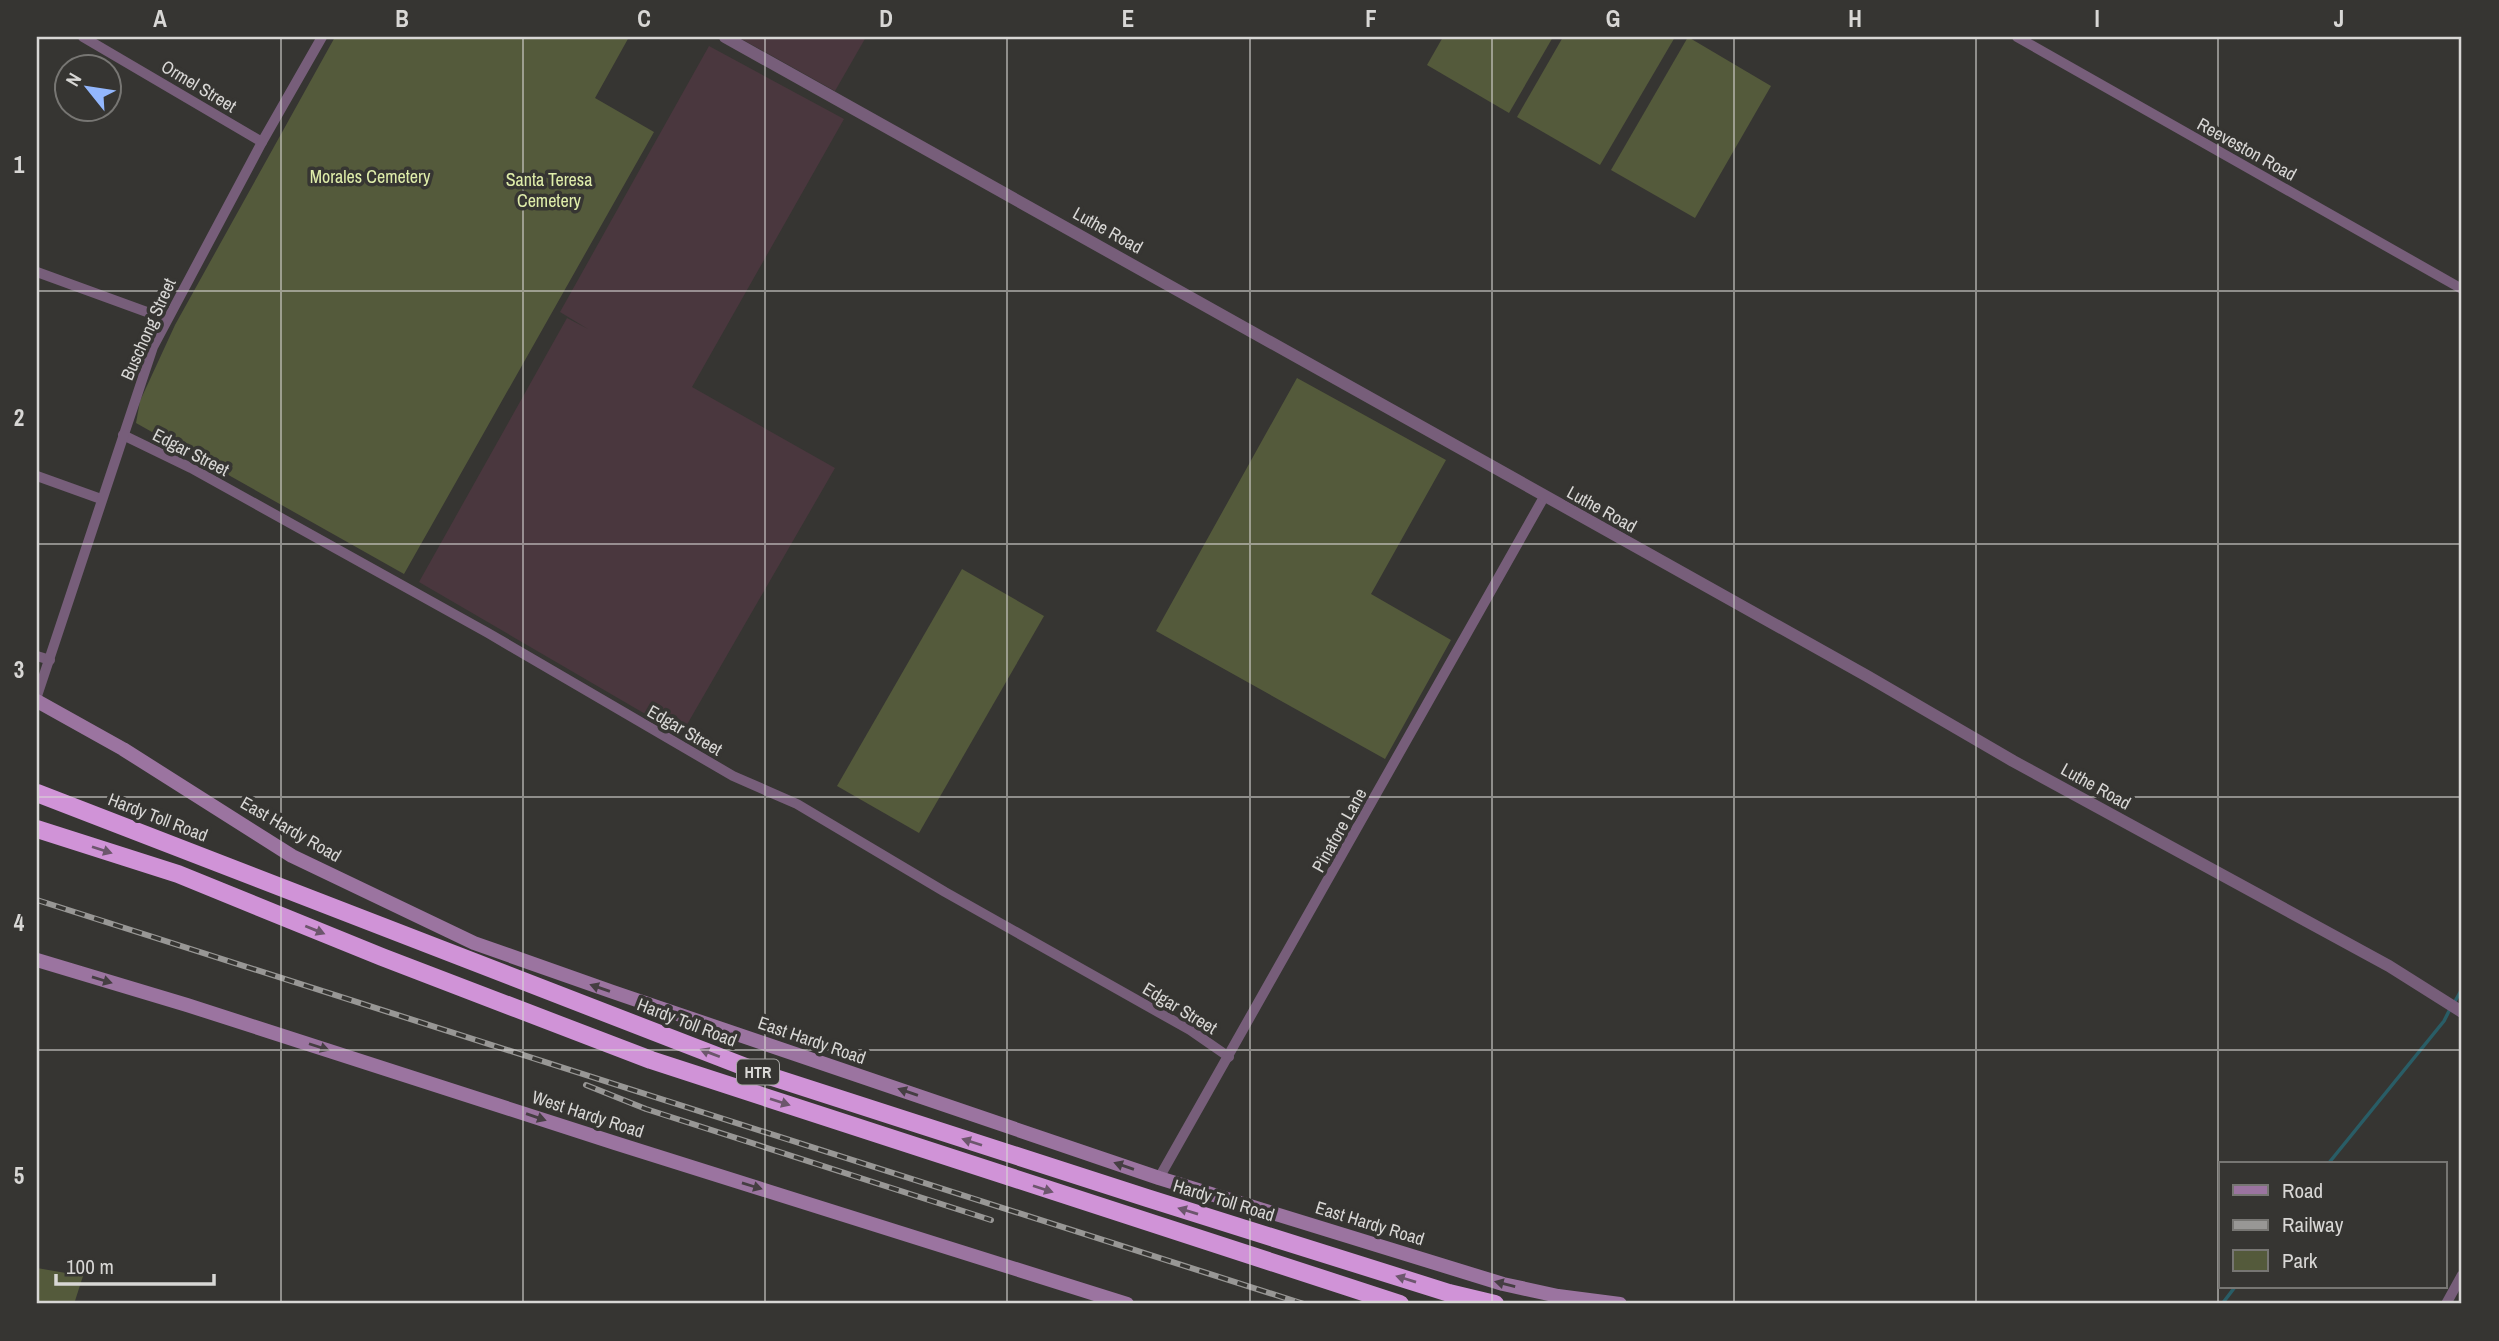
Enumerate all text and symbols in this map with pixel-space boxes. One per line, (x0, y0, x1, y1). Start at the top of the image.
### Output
text: A (153, 3, 167, 34)
text: B (395, 3, 409, 34)
text: C (637, 3, 651, 34)
text: D (879, 3, 893, 34)
text: E (1122, 3, 1134, 34)
text: F (1365, 3, 1377, 34)
text: G (1606, 3, 1620, 34)
text: H (1848, 3, 1862, 34)
text: I (2094, 3, 2100, 34)
text: J (2334, 3, 2344, 34)
north arrow (52, 52, 122, 122)
street label: Ormel Street (157, 54, 241, 118)
text: N (59, 68, 87, 91)
street label: Reeveston Road (2193, 111, 2301, 187)
text: 1 (14, 149, 25, 180)
park label: Morales Cemetery (310, 164, 431, 189)
park label: Santa Teresa Cemetery (506, 167, 592, 213)
street label: Luthe Road (1069, 201, 1147, 259)
street label: Buschong Street (114, 274, 182, 384)
text: 2 (14, 402, 24, 433)
street label: Edgar Street (148, 422, 234, 482)
street label: Luthe Road (1563, 480, 1641, 538)
text: 3 (14, 654, 24, 685)
street label: Edgar Street (643, 698, 727, 762)
street label: Luthe Road (2057, 757, 2135, 815)
street label: Pinafore Lane (1306, 783, 1372, 877)
street label: Hardy Toll Road (105, 787, 211, 847)
street label: East Hardy Road (236, 790, 346, 868)
one-way arrow (91, 845, 112, 855)
text: 4 (14, 907, 25, 938)
one-way arrow (304, 924, 325, 935)
one-way arrow (92, 975, 113, 985)
street label: Edgar Street (1138, 976, 1222, 1040)
one-way arrow (590, 982, 611, 993)
street label: Hardy Toll Road (634, 992, 740, 1052)
street label: East Hardy Road (755, 1010, 869, 1070)
one-way arrow (309, 1042, 330, 1053)
one-way arrow (699, 1047, 720, 1058)
road number: HTR (737, 1060, 779, 1084)
street label: West Hardy Road (529, 1084, 647, 1144)
one-way arrow (898, 1087, 919, 1097)
one-way arrow (770, 1098, 791, 1108)
one-way arrow (525, 1112, 546, 1123)
one-way arrow (961, 1136, 982, 1146)
text: 5 (14, 1160, 24, 1191)
one-way arrow (1113, 1160, 1134, 1171)
legend (2219, 1162, 2446, 1288)
street label: Hardy Toll Road (1170, 1173, 1278, 1227)
text: Road (2282, 1176, 2323, 1205)
one-way arrow (742, 1182, 763, 1192)
one-way arrow (1033, 1184, 1054, 1195)
street label: East Hardy Road (1313, 1195, 1427, 1251)
one-way arrow (1178, 1206, 1199, 1216)
text: Railway (2282, 1210, 2344, 1239)
scale bar (56, 1243, 214, 1287)
text: Park (2282, 1246, 2318, 1275)
text: 100 m (66, 1252, 114, 1281)
one-way arrow (1395, 1274, 1416, 1284)
one-way arrow (1494, 1278, 1516, 1289)

